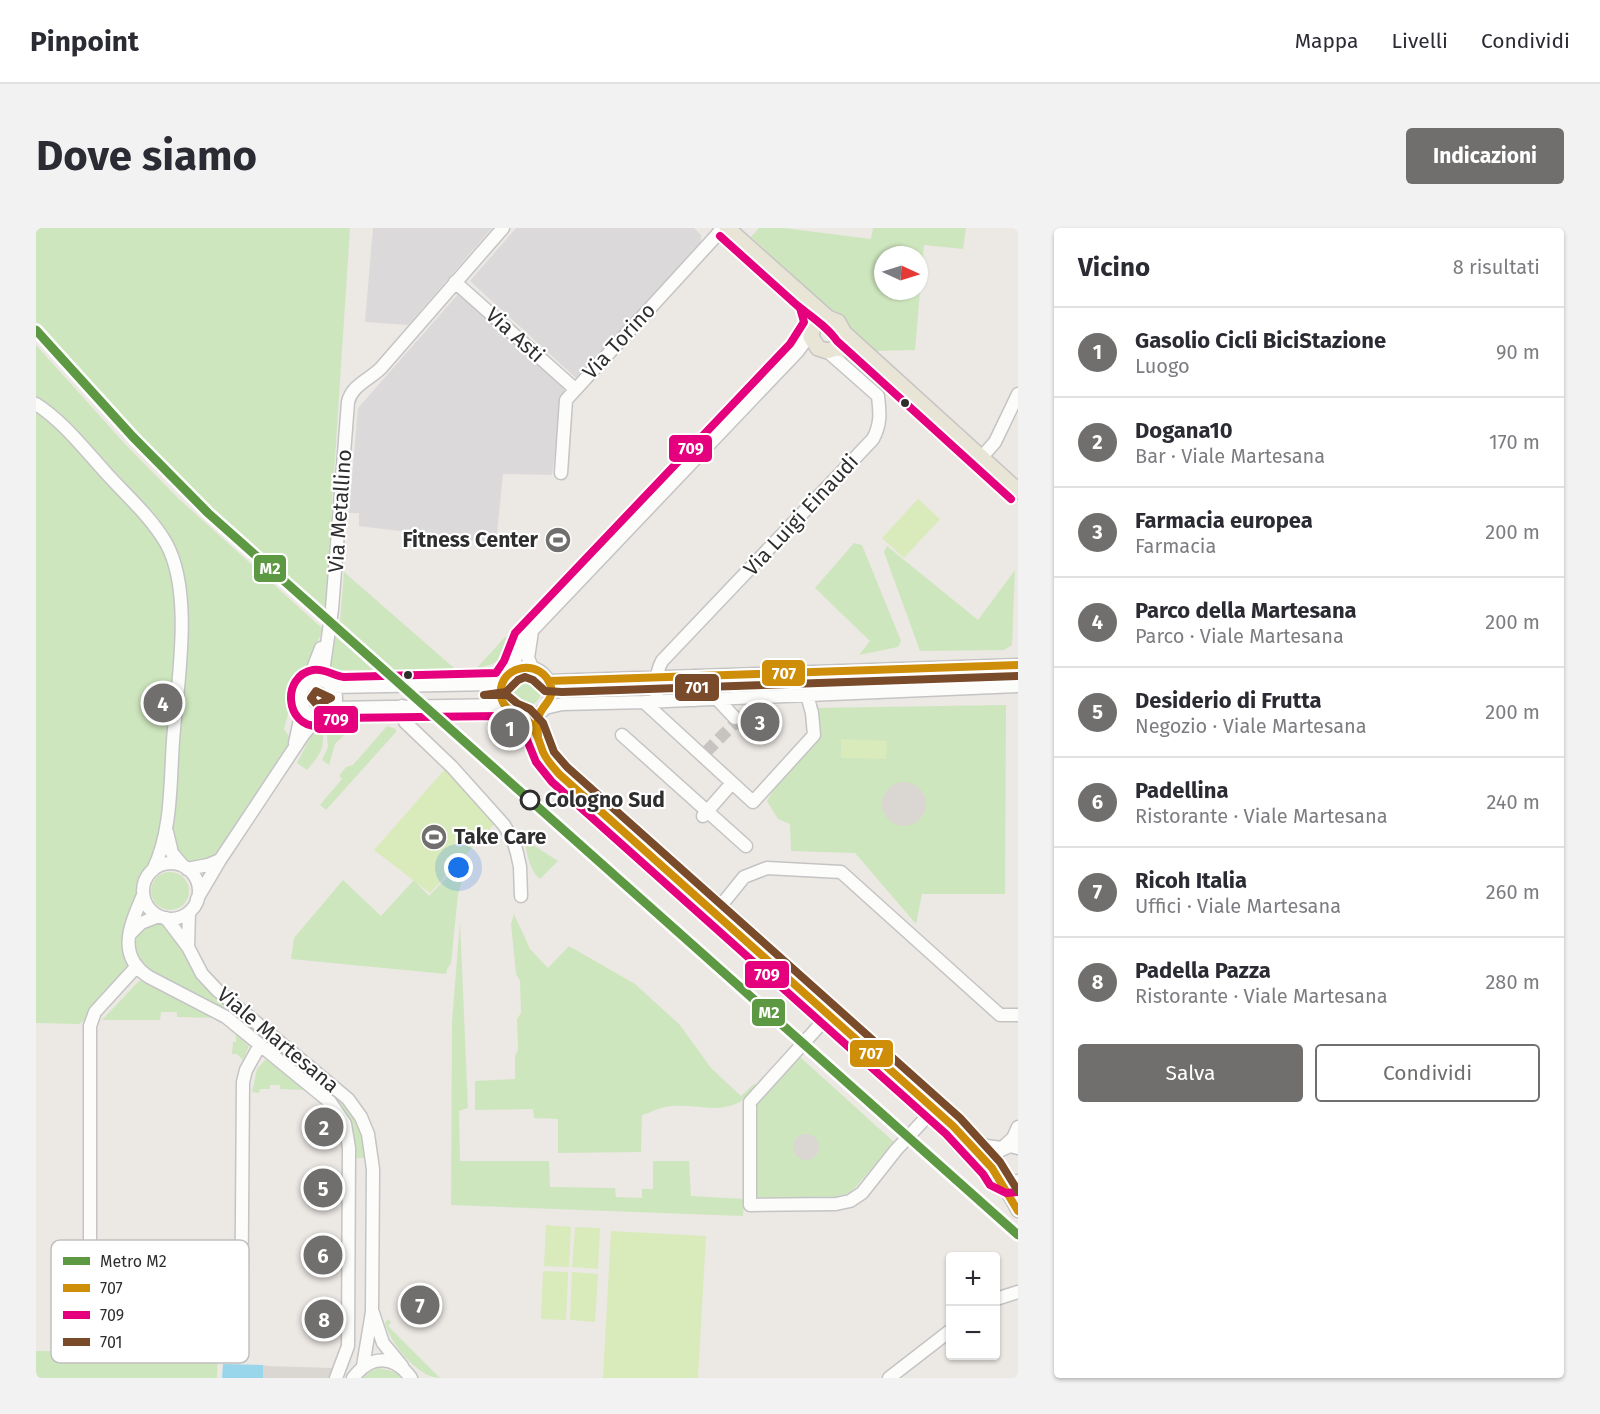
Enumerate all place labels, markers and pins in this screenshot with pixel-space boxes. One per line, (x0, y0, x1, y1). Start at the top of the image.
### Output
unlabelled marker (899, 397, 911, 409)
sports icon: Fitness Center (543, 525, 573, 555)
place label: Fitness Center (402, 527, 539, 553)
unlabelled marker (402, 669, 414, 681)
pin: 4 (144, 680, 182, 726)
pin: 3 (740, 700, 780, 744)
pin: 1 (490, 706, 530, 750)
place label: Cologno Sud (545, 787, 665, 813)
marker: Cologno Sud (520, 790, 540, 810)
sports icon: Take Care (419, 822, 449, 852)
place label: Take Care (454, 824, 547, 850)
pin: 2 (304, 1104, 344, 1150)
pin: 5 (304, 1166, 342, 1210)
pin: 6 (304, 1232, 342, 1278)
pin: 7 (400, 1282, 440, 1328)
pin: 8 (304, 1296, 344, 1342)

